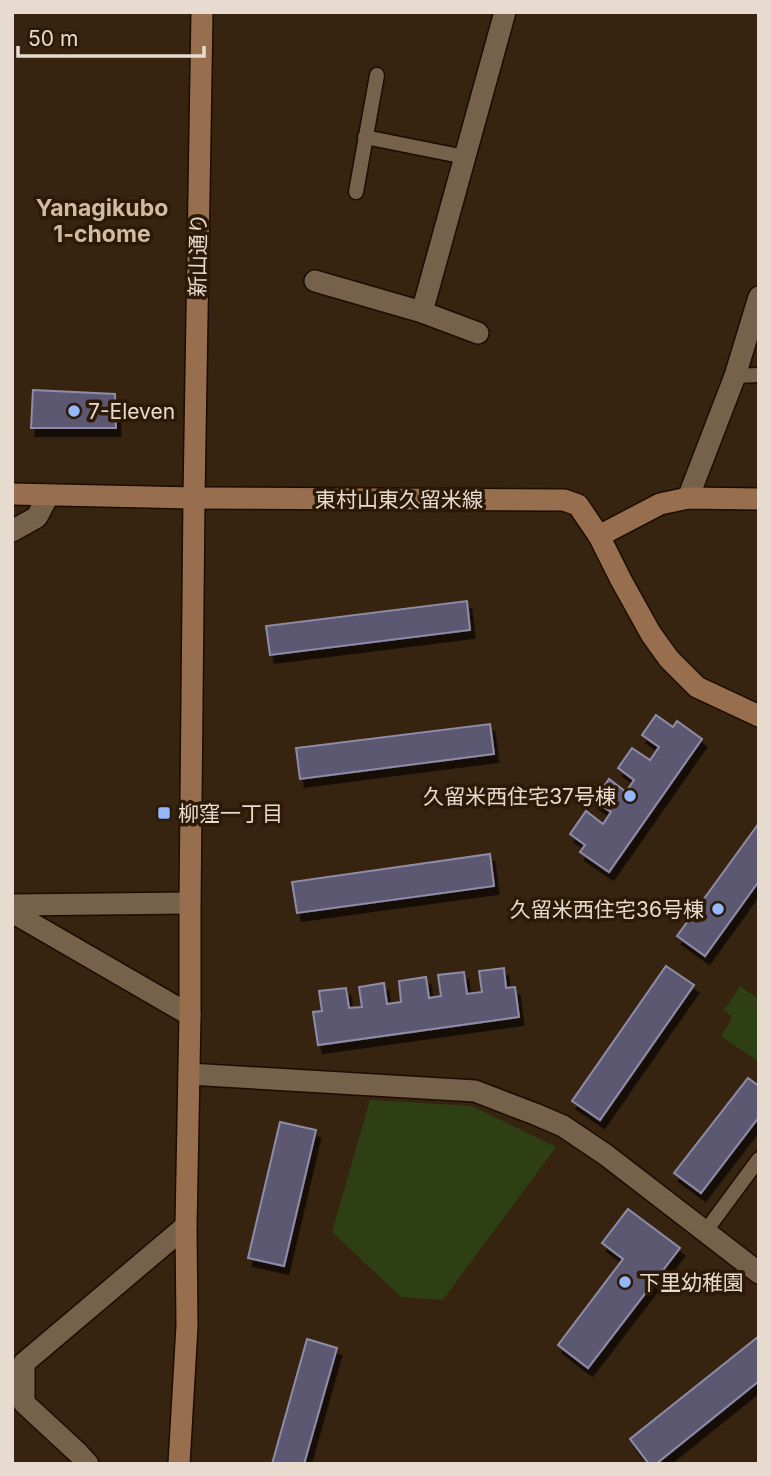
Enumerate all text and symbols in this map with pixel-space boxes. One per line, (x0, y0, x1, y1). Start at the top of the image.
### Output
scale bar (18, 14, 203, 58)
text: 50 m (28, 26, 78, 51)
district label: Yanagikubo 1-chome (36, 194, 168, 248)
street label: 新山通り (185, 213, 211, 297)
place label: 7-Eleven (88, 399, 175, 424)
marker: 7-Eleven (66, 403, 82, 419)
street label: 東村山東久留米線 (315, 487, 483, 512)
place label: 久留米西住宅37号棟 (423, 784, 616, 809)
marker: 久留米西住宅37号棟 (622, 788, 638, 804)
place label: 柳窪一丁目 (178, 801, 283, 826)
marker: 柳窪一丁目 (156, 805, 172, 821)
place label: 久留米西住宅36号棟 (510, 897, 704, 922)
marker: 久留米西住宅36号棟 (710, 901, 726, 917)
place label: 下里幼稚園 (639, 1270, 744, 1295)
marker: 下里幼稚園 (617, 1274, 633, 1290)

